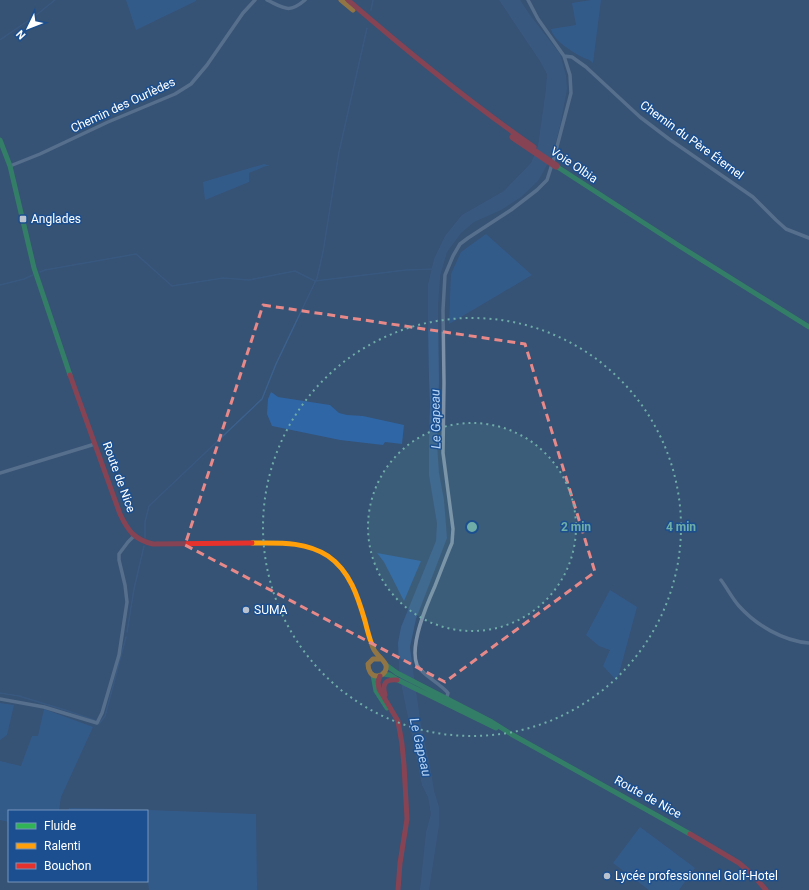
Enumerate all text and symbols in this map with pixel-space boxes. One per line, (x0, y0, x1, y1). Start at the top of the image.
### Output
north arrow (8, 8, 48, 48)
text: N (13, 27, 28, 42)
street label: Chemin des Ourlèdes (69, 75, 177, 135)
street label: Chemin du Père Éternel (638, 97, 747, 182)
street label: Voie Olbia (548, 144, 600, 186)
place label: Anglades (31, 212, 81, 226)
marker: Anglades (18, 214, 28, 224)
water label: Le Gapeau (427, 389, 444, 449)
street label: Route de Nice (100, 440, 138, 514)
centre of rings (465, 520, 479, 534)
text: 2 min (561, 520, 591, 534)
text: 4 min (666, 520, 696, 534)
place label: SUMA (254, 603, 287, 617)
marker: SUMA (241, 605, 251, 615)
water label: Le Gapeau (406, 716, 435, 778)
street label: Route de Nice (612, 773, 684, 821)
legend (8, 810, 148, 882)
text: Fluide (44, 819, 76, 833)
text: Ralenti (44, 839, 81, 853)
text: Bouchon (44, 859, 91, 873)
place label: Lycée professionnel Golf-Hotel (615, 869, 778, 883)
marker: Lycée professionnel Golf-Hotel (602, 871, 612, 881)

